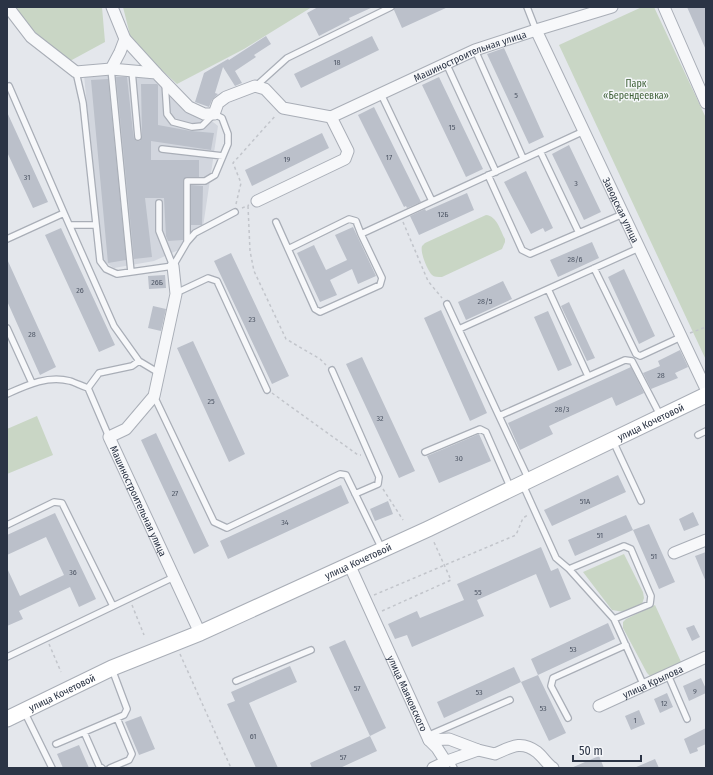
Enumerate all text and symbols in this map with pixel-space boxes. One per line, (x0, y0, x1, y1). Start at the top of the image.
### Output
street label: Машиностроительная улица (412, 29, 528, 85)
house number: 18 (333, 58, 341, 67)
park label: Парк «Берендеевка» (603, 78, 669, 102)
house number: 5 (514, 91, 518, 100)
house number: 15 (449, 123, 456, 132)
house number: 17 (386, 153, 393, 162)
house number: 19 (283, 155, 291, 164)
house number: 31 (24, 173, 30, 182)
street label: Заводская улица (600, 176, 641, 245)
house number: 3 (574, 179, 578, 188)
house number: 12Б (438, 210, 448, 219)
house number: 28/6 (568, 255, 583, 264)
house number: 26Б (151, 278, 163, 287)
house number: 26 (76, 286, 84, 295)
house number: 28/5 (478, 297, 493, 306)
house number: 23 (248, 315, 256, 324)
house number: 28 (28, 330, 36, 339)
house number: 28 (657, 371, 665, 380)
house number: 25 (207, 397, 215, 406)
street label: улица Кочетовой (616, 402, 686, 444)
house number: 28/3 (555, 405, 570, 414)
house number: 32 (376, 414, 384, 423)
street label: Машиностроительная улица (107, 444, 169, 559)
house number: 30 (455, 454, 463, 463)
house number: 27 (172, 489, 179, 498)
house number: 51А (580, 497, 591, 506)
house number: 34 (281, 518, 289, 527)
house number: 51 (597, 531, 603, 540)
street label: улица Кочетовой (323, 541, 394, 582)
house number: 51 (651, 552, 657, 561)
house number: 36 (69, 568, 77, 577)
house number: 55 (474, 588, 482, 597)
house number: 53 (569, 645, 577, 654)
street label: улица Маяковского (384, 654, 429, 734)
street label: улица Крылова (621, 663, 685, 701)
street label: улица Кочетовой (27, 672, 97, 714)
house number: 57 (354, 684, 361, 693)
house number: 9 (693, 687, 697, 696)
house number: 53 (475, 688, 483, 697)
house number: 12 (661, 699, 668, 708)
house number: 53 (539, 704, 547, 713)
house number: 1 (633, 716, 637, 725)
house number: 61 (250, 732, 256, 741)
scale bar (573, 737, 641, 763)
text: 50 m (579, 744, 603, 758)
house number: 57 (340, 753, 347, 762)

